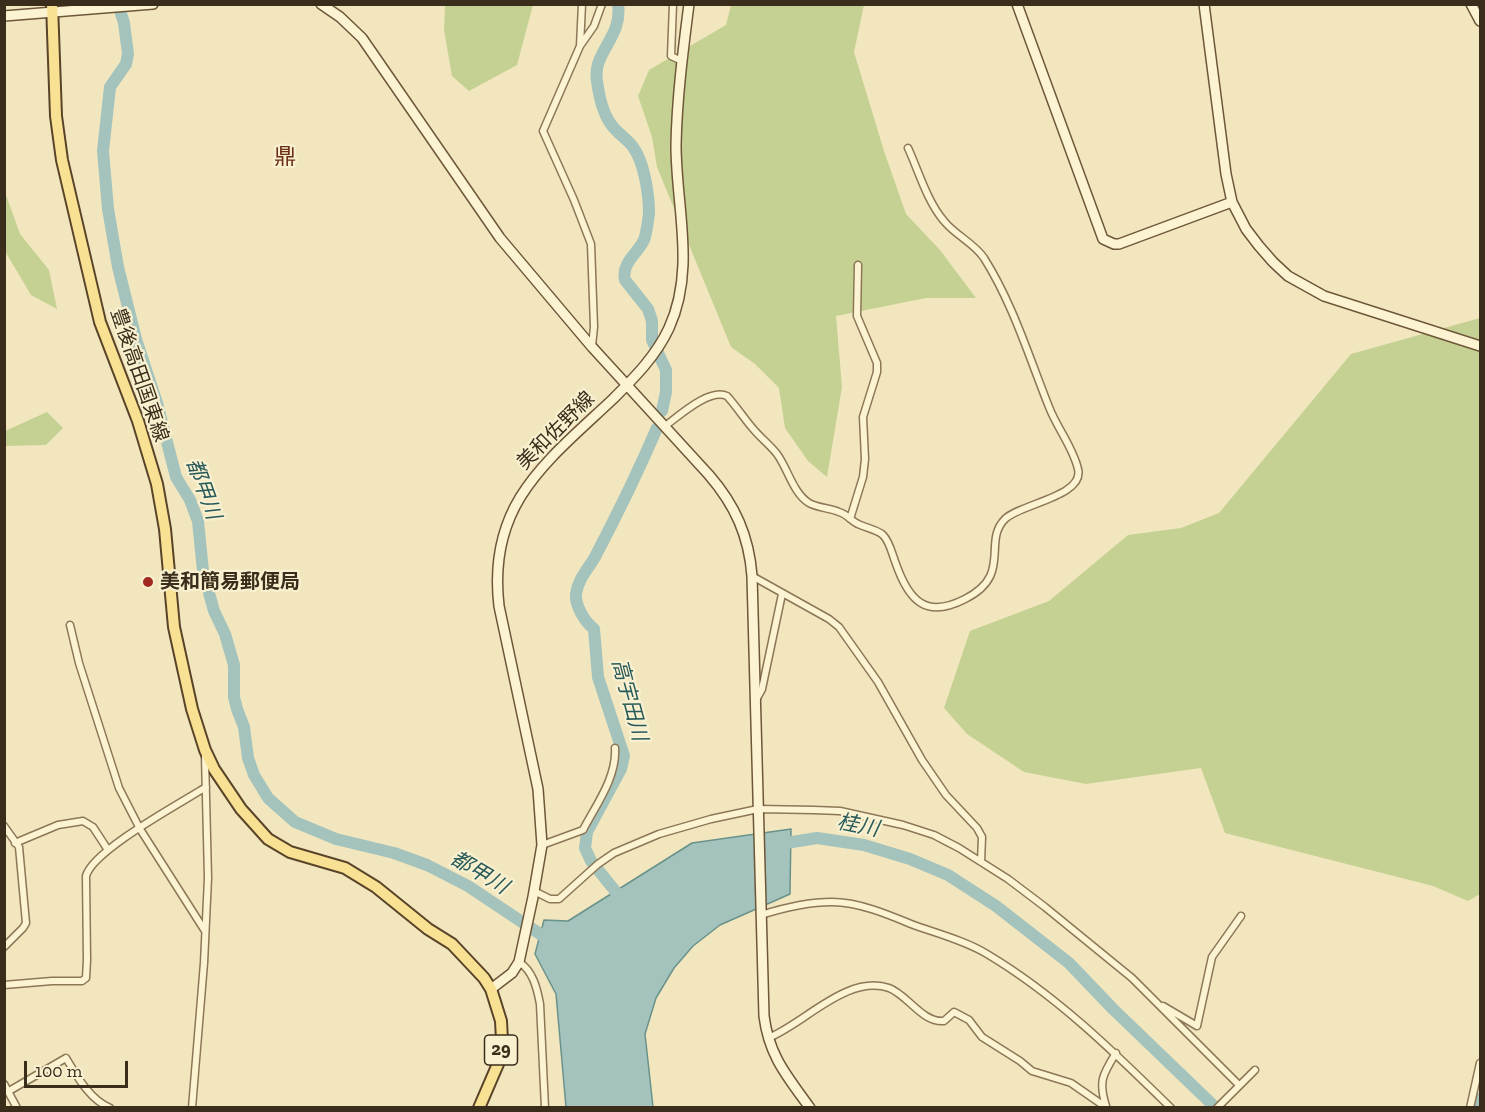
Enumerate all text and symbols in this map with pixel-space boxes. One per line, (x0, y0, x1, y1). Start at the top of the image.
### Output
district label: 鼎 (274, 145, 296, 171)
street label: 豊後高田国東線 (105, 305, 173, 445)
street label: 美和佐野線 (512, 387, 600, 475)
water label: 都甲川 (180, 455, 226, 523)
place label: 美和簡易郵便局 (160, 570, 300, 594)
marker: 美和簡易郵便局 (141, 575, 155, 589)
water label: 高宇田川 (606, 656, 652, 744)
water label: 桂川 (835, 810, 881, 842)
water label: 都甲川 (446, 846, 512, 900)
road number: 29 (484, 1035, 518, 1065)
scale bar (27, 1049, 130, 1087)
text: 100 m (35, 1060, 82, 1082)

